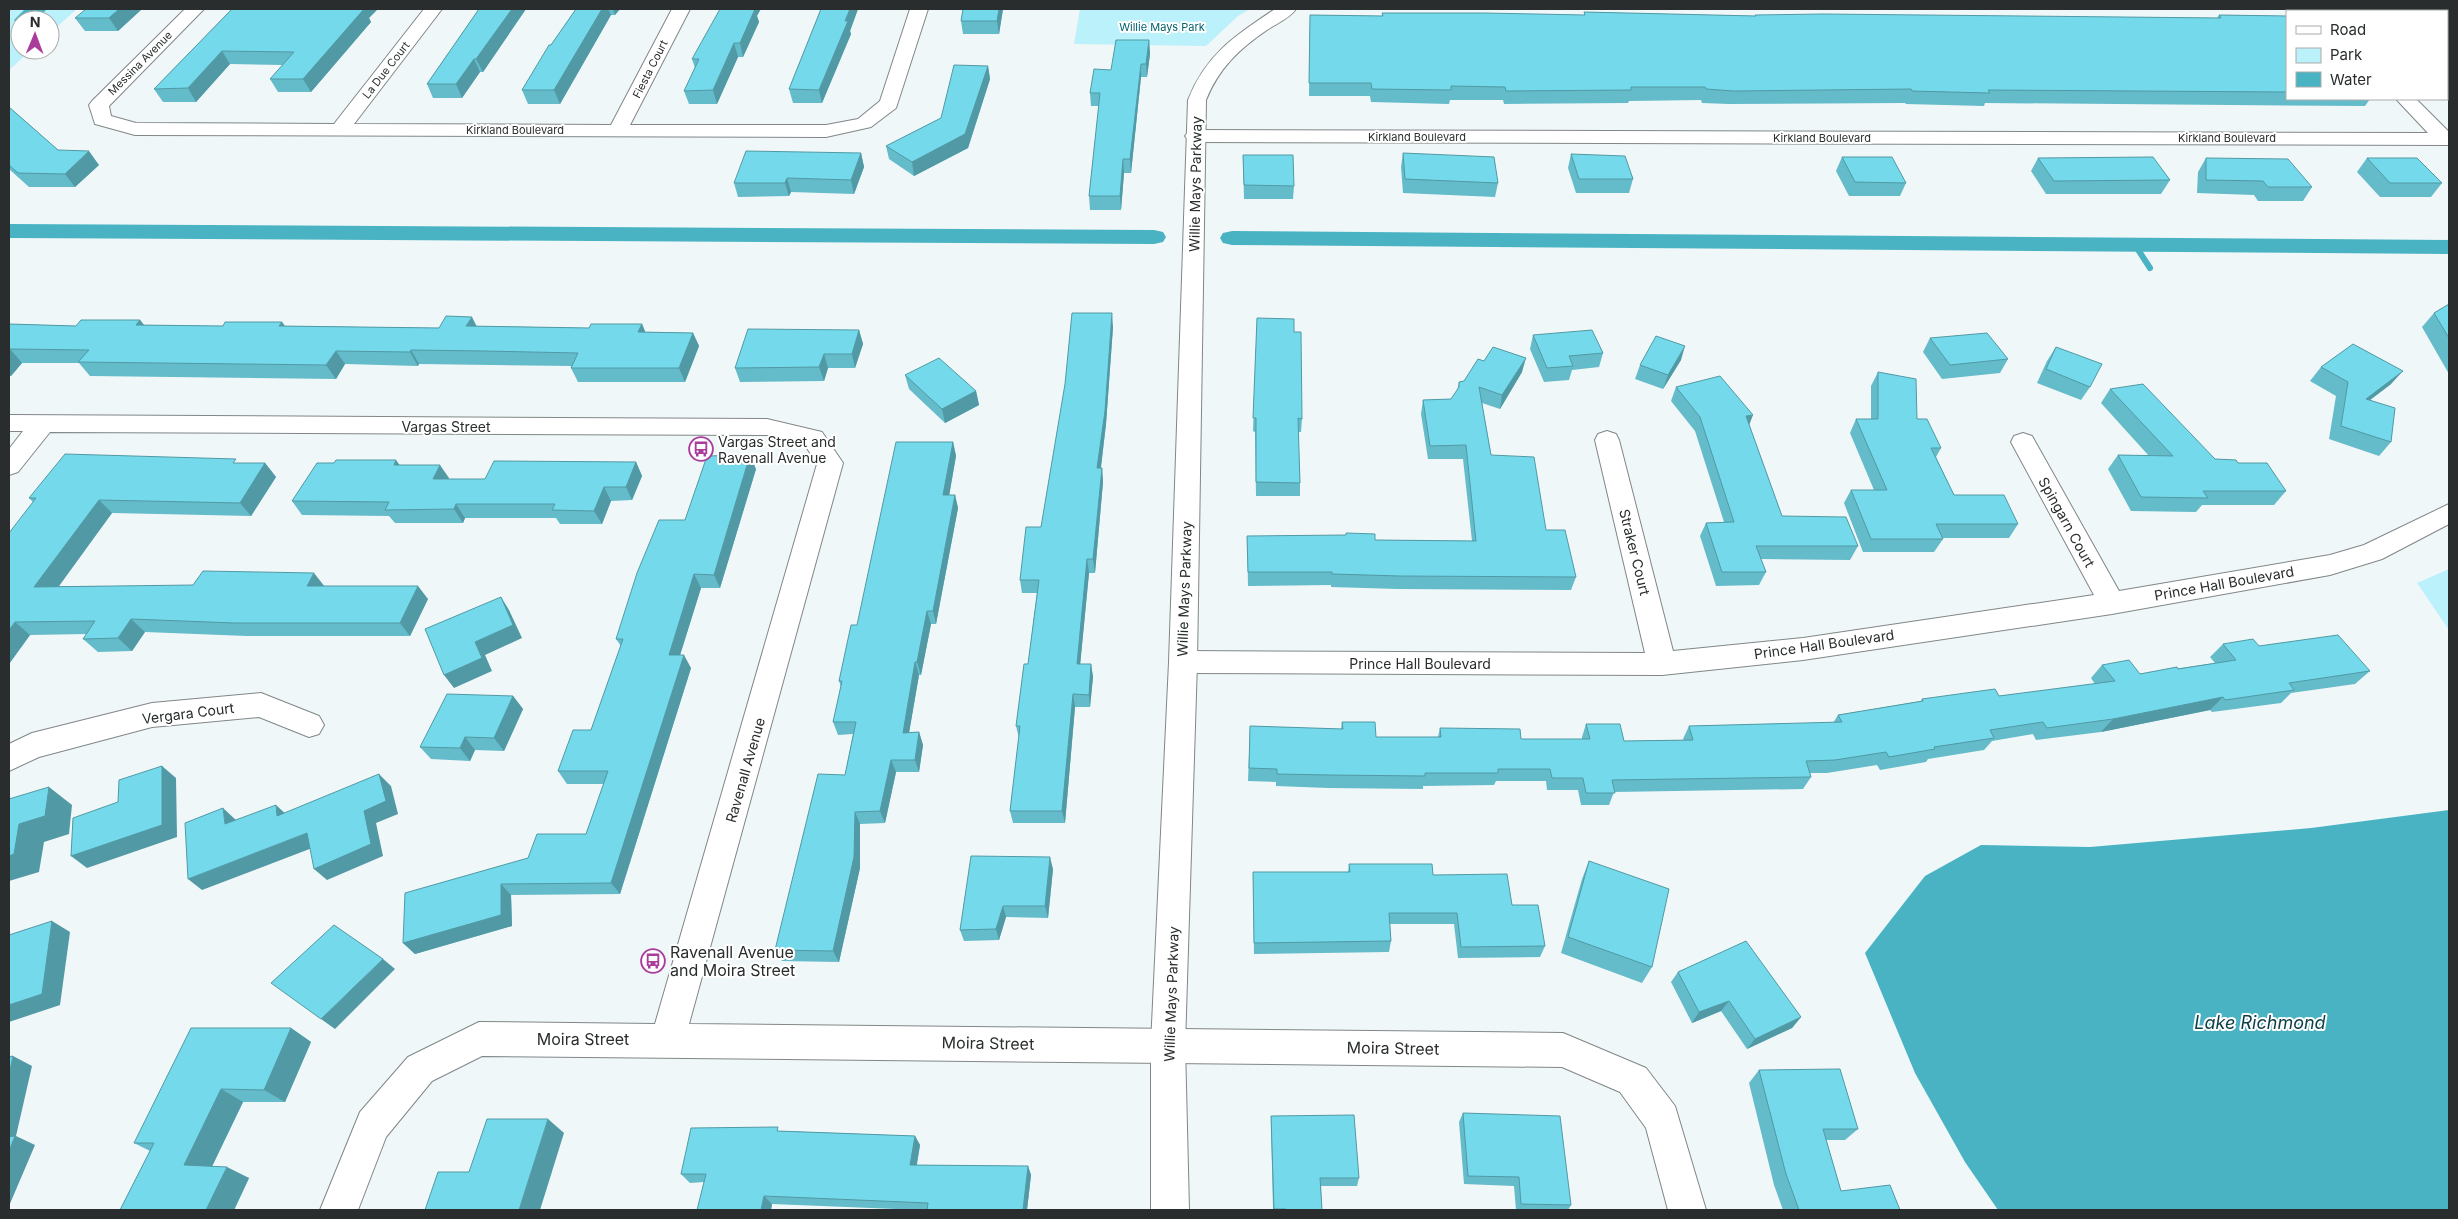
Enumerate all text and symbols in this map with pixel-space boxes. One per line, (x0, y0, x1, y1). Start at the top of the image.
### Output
north arrow (10, 10, 60, 60)
legend (2286, 10, 2448, 100)
text: N (30, 13, 41, 30)
park label: Willie Mays Park (1119, 20, 1205, 34)
text: Road (2330, 20, 2366, 39)
street label: Messina Avenue (105, 28, 175, 98)
street label: Fiesta Court (629, 37, 671, 100)
street label: La Due Court (359, 38, 413, 101)
text: Park (2330, 45, 2363, 64)
text: Water (2330, 70, 2372, 89)
street label: Willie Mays Parkway (1185, 116, 1205, 252)
street label: Kirkland Boulevard (466, 123, 564, 137)
street label: Kirkland Boulevard (1368, 130, 1466, 144)
street label: Kirkland Boulevard (1773, 131, 1871, 145)
street label: Kirkland Boulevard (2178, 131, 2276, 145)
street label: Vargas Street (401, 418, 491, 435)
place label: Vargas Street and Ravenall Avenue (718, 433, 836, 466)
bus stop icon: Vargas Street and Ravenall Avenue (688, 436, 714, 462)
street label: Spingarn Court (2035, 474, 2099, 570)
street label: Straker Court (1616, 507, 1654, 597)
street label: Willie Mays Parkway (1173, 521, 1195, 657)
street label: Prince Hall Boulevard (2153, 562, 2295, 604)
street label: Prince Hall Boulevard (1753, 626, 1895, 662)
street label: Prince Hall Boulevard (1349, 655, 1491, 672)
street label: Vergara Court (141, 699, 235, 727)
street label: Ravenall Avenue (722, 716, 768, 824)
street label: Willie Mays Parkway (1160, 926, 1182, 1062)
place label: Ravenall Avenue and Moira Street (670, 942, 795, 980)
bus stop icon: Ravenall Avenue and Moira Street (640, 948, 666, 974)
water label: Lake Richmond (2194, 1012, 2326, 1033)
street label: Moira Street (537, 1029, 629, 1049)
street label: Moira Street (942, 1032, 1034, 1054)
street label: Moira Street (1347, 1037, 1439, 1059)

